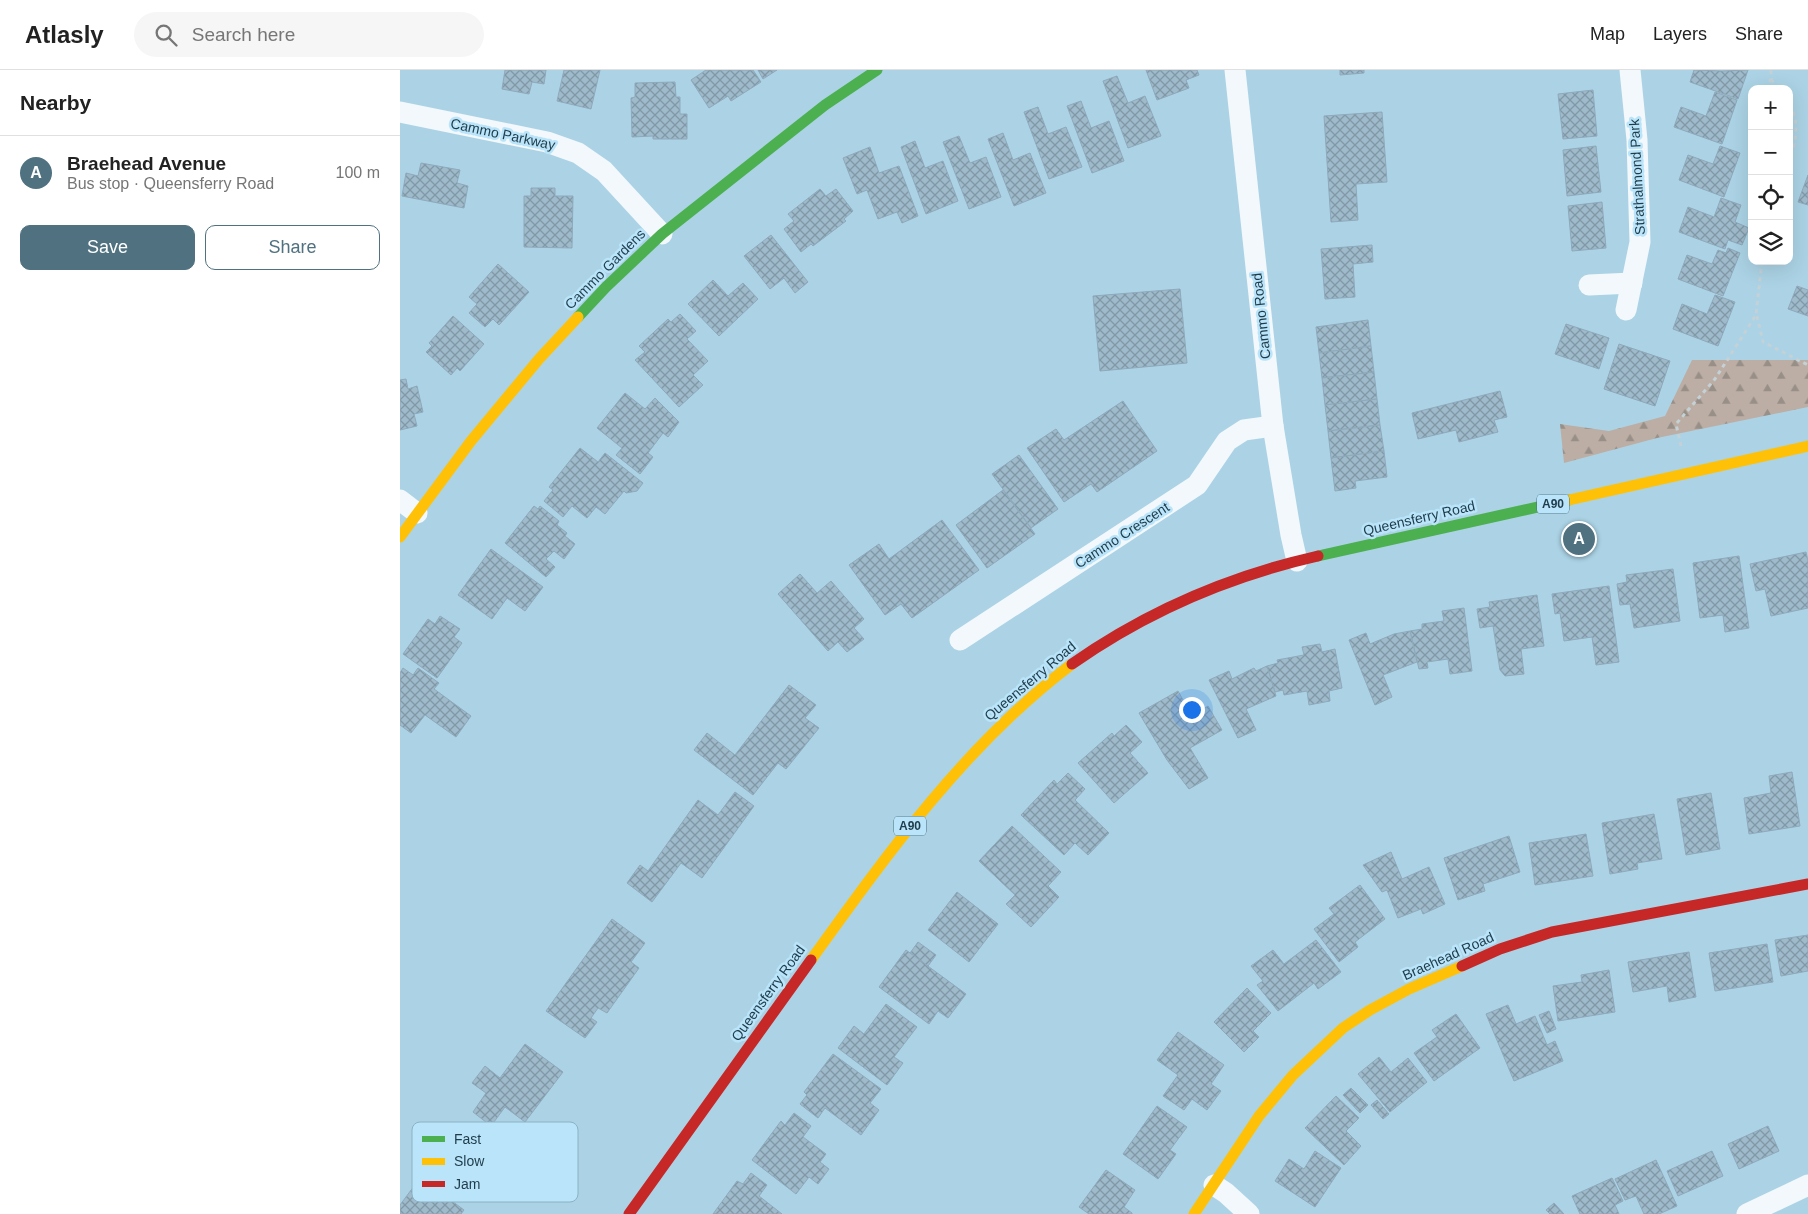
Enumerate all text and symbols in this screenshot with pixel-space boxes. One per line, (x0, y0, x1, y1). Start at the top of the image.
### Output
search box (134, 12, 484, 57)
text: Atlasly (25, 21, 104, 48)
icon: search (152, 21, 180, 49)
text: Search here (192, 24, 295, 45)
text: Map (1590, 24, 1625, 44)
text: Layers (1653, 24, 1707, 44)
text: Share (1735, 24, 1783, 44)
map controls (1748, 85, 1793, 265)
button: + (1748, 85, 1793, 130)
text: Nearby (20, 91, 91, 114)
street label: Cammo Parkway (449, 115, 557, 153)
street label: Strathalmond Park (1626, 118, 1648, 235)
button: − (1748, 130, 1793, 175)
text: Braehead Avenue (67, 153, 226, 174)
text: A (30, 164, 42, 181)
text: 100 m (336, 164, 380, 181)
text: Bus stop · Queensferry Road (67, 175, 274, 192)
button: locate (1748, 175, 1793, 220)
button: layers (1748, 220, 1793, 265)
button: Save (20, 225, 195, 270)
button: Share (205, 225, 380, 270)
street label: Cammo Gardens (562, 226, 648, 312)
street label: Cammo Road (1249, 272, 1273, 360)
road number: A90 (1537, 494, 1569, 514)
street label: Queensferry Road (1361, 497, 1477, 539)
street label: Cammo Crescent (1072, 499, 1172, 571)
pin: A (1563, 520, 1595, 558)
street label: Queensferry Road (981, 638, 1079, 724)
your location (1179, 697, 1205, 723)
road number: A90 (894, 816, 926, 836)
street label: Braehead Road (1400, 929, 1496, 983)
street label: Queensferry Road (728, 942, 808, 1044)
legend (412, 1122, 578, 1202)
text: Fast (454, 1131, 481, 1147)
text: Slow (454, 1153, 485, 1169)
text: Jam (454, 1176, 480, 1192)

